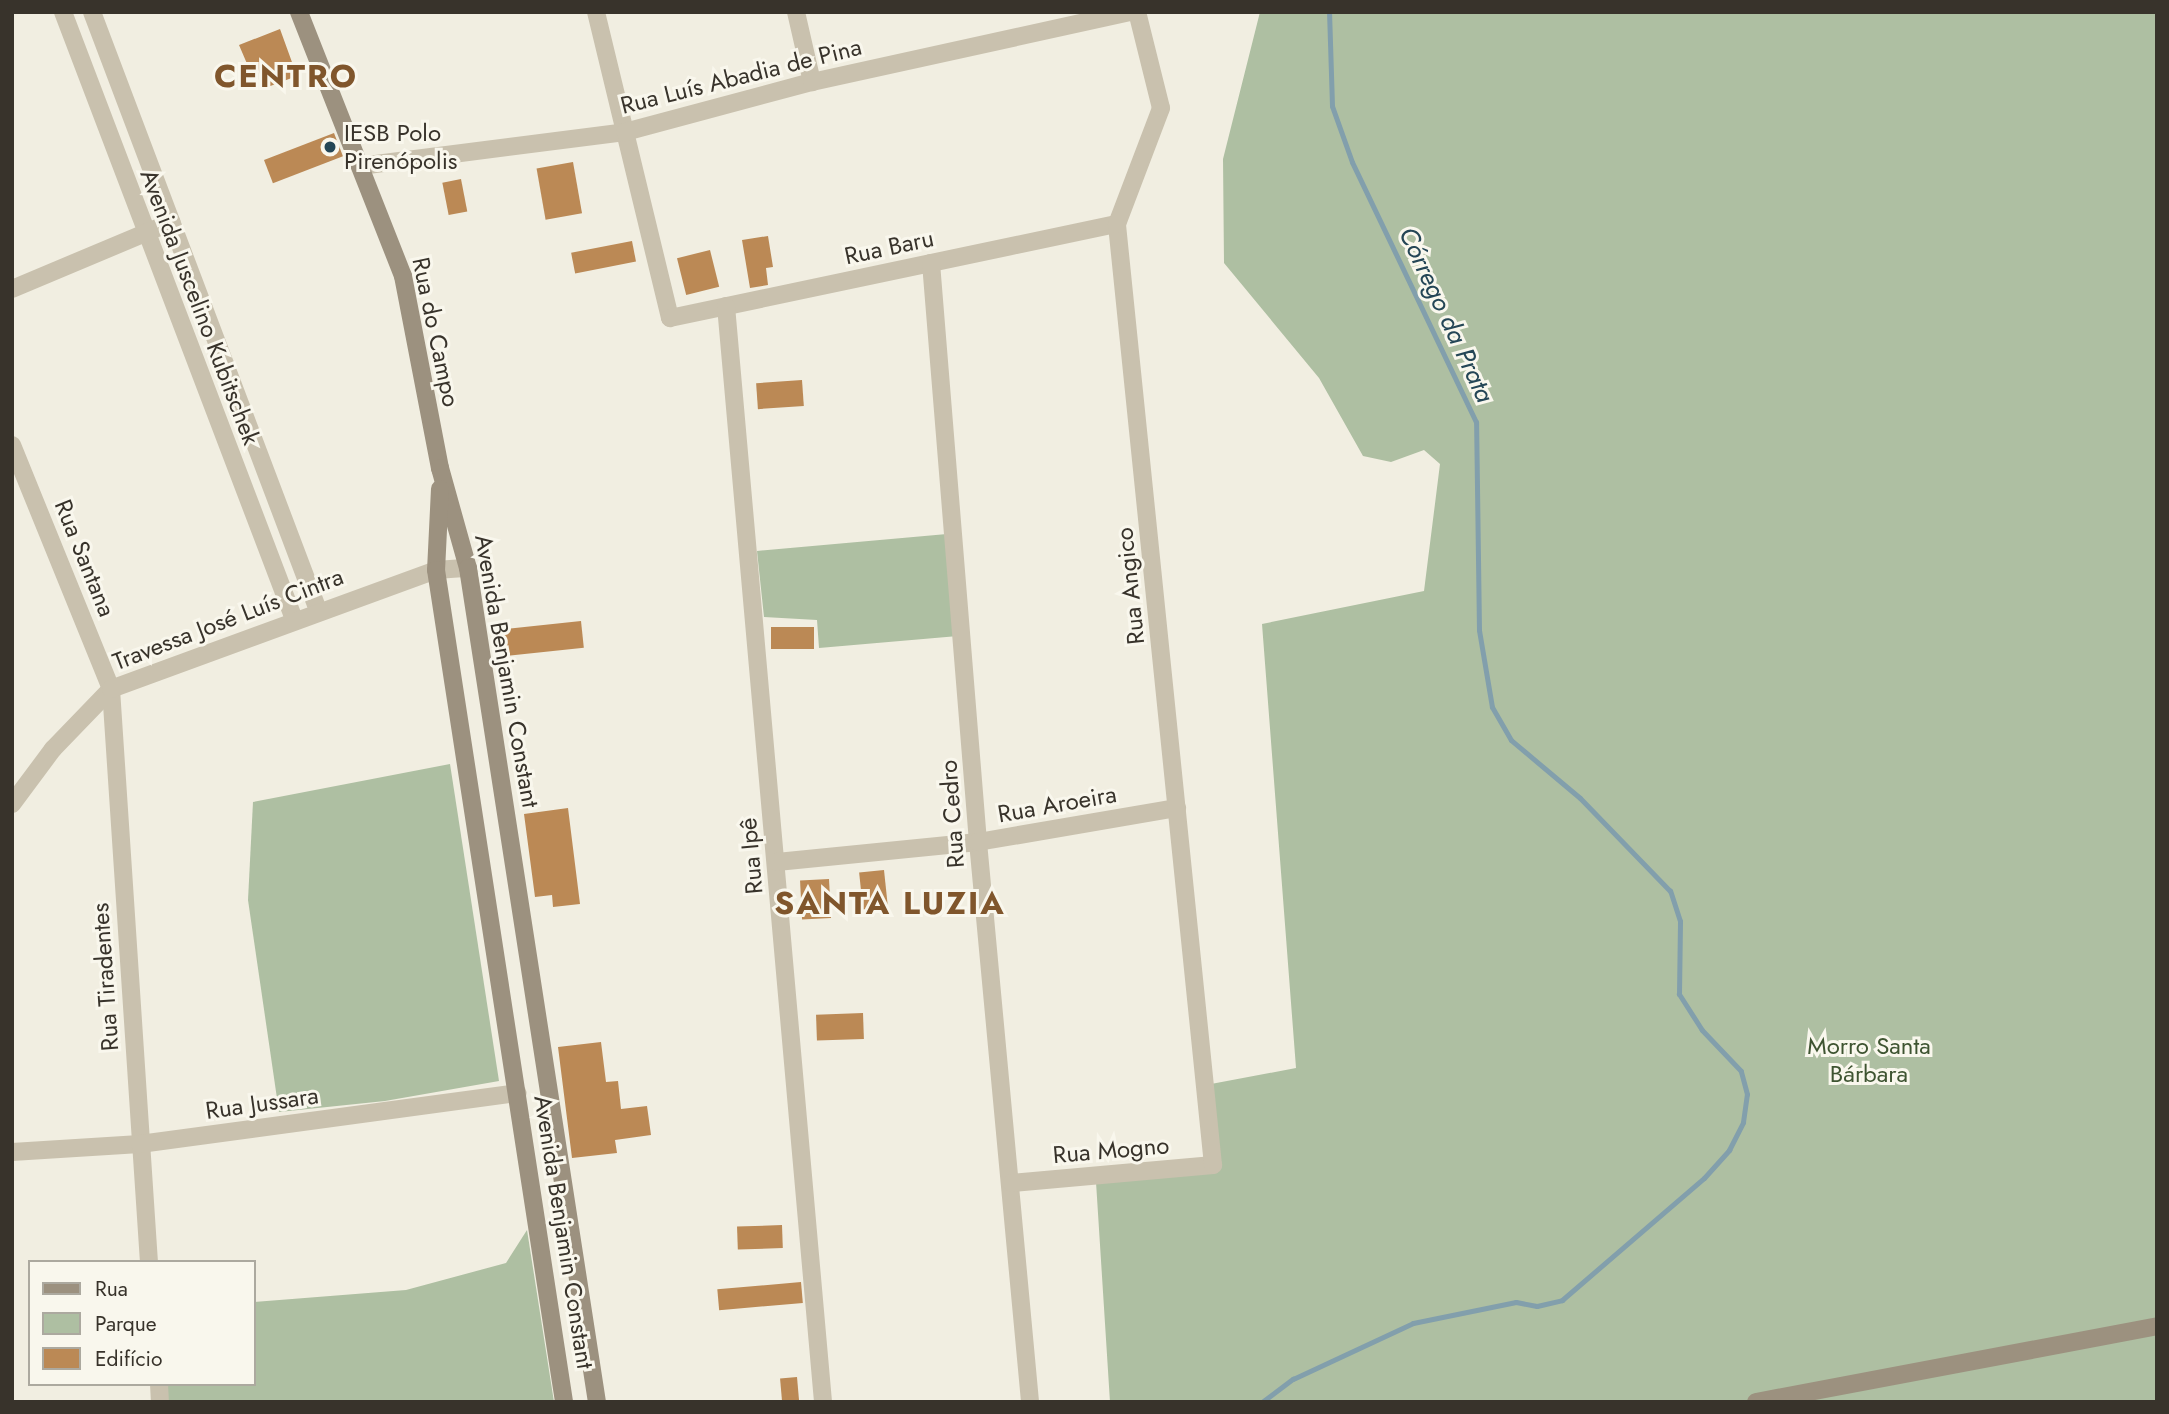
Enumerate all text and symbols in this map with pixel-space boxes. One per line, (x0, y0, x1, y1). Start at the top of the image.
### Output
street label: Rua Luís Abadia de Pina (618, 32, 864, 120)
district label: CENTRO (215, 57, 357, 95)
place label: IESB Polo Pirenópolis (344, 119, 458, 175)
marker: IESB Polo Pirenópolis (322, 139, 338, 155)
street label: Avenida Juscelino Kubitschek (134, 165, 266, 449)
water label: Córrego da Prata (1392, 222, 1500, 408)
street label: Rua Baru (842, 224, 936, 270)
street label: Rua do Campo (406, 255, 466, 409)
street label: Rua Santana (49, 495, 121, 621)
street label: Rua Angico (1110, 526, 1150, 646)
street label: Avenida Benjamin Constant (469, 532, 545, 810)
street label: Travessa José Luís Cintra (109, 562, 347, 676)
street label: Rua Cedro (934, 759, 970, 869)
street label: Rua Aroeira (995, 779, 1119, 829)
street label: Rua Ipê (733, 817, 769, 895)
district label: SANTA LUZIA (776, 884, 1004, 922)
street label: Rua Tiradentes (85, 902, 125, 1052)
park label: Morro Santa Bárbara (1807, 1032, 1931, 1088)
street label: Rua Jussara (204, 1081, 320, 1125)
street label: Avenida Benjamin Constant (528, 1093, 600, 1371)
street label: Rua Mogno (1052, 1131, 1170, 1169)
legend (28, 1260, 256, 1386)
text: Rua (95, 1274, 128, 1304)
text: Parque (95, 1309, 157, 1339)
text: Edifício (95, 1344, 162, 1374)

